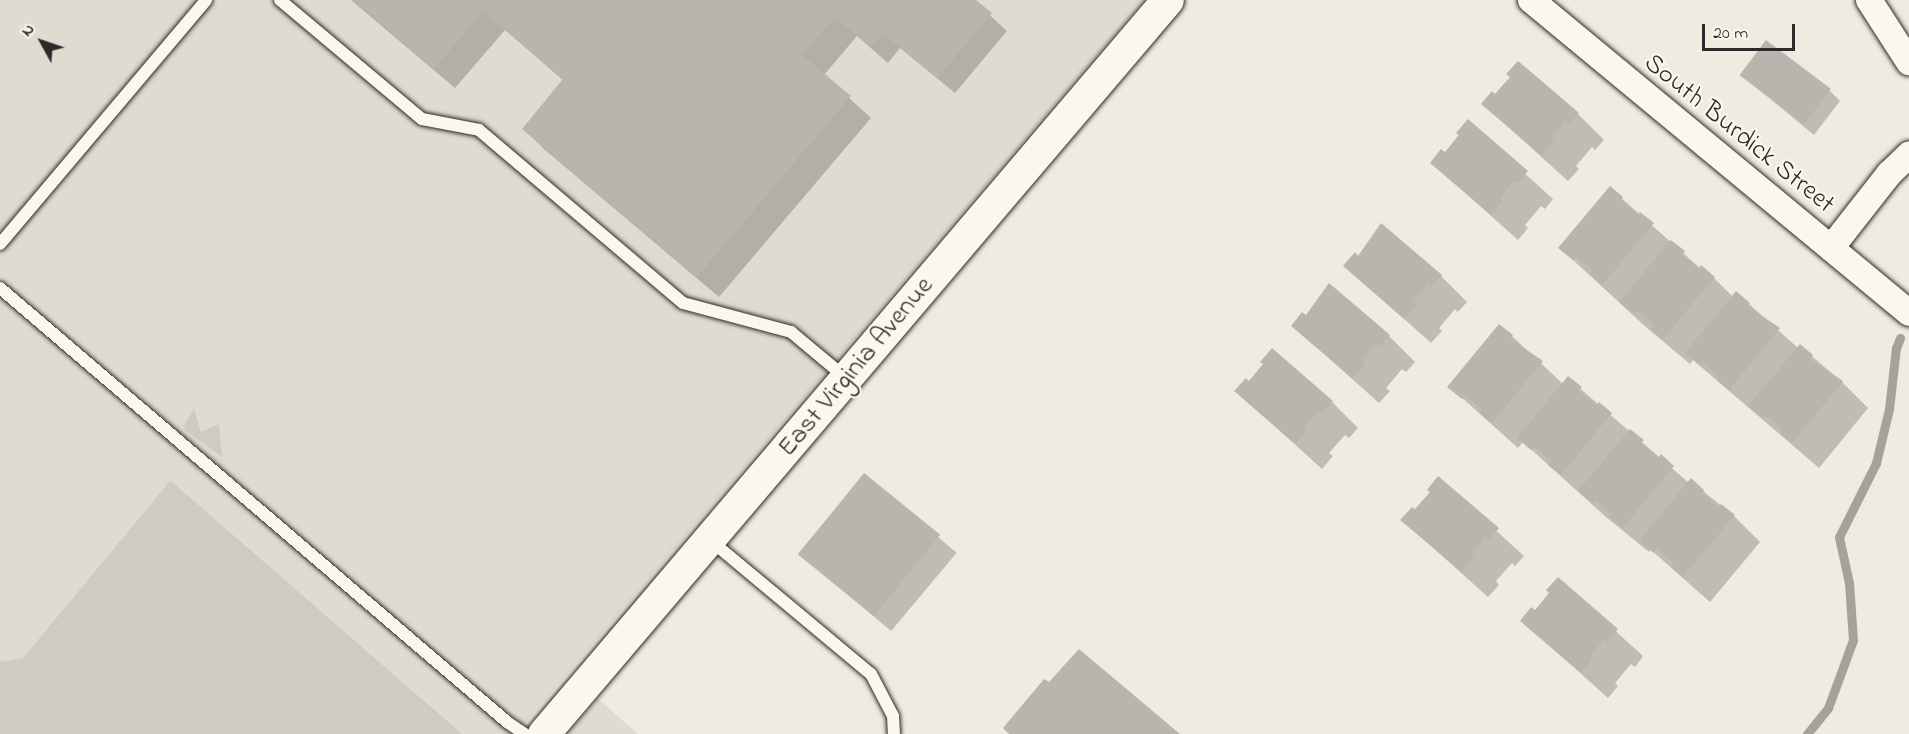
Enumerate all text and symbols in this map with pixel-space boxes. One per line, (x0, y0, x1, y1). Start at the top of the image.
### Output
north arrow (12, 12, 72, 72)
scale bar (1705, 12, 1798, 50)
text: N (16, 19, 41, 42)
text: 20 m (1713, 21, 1748, 47)
street label: South Burdick Street (1637, 47, 1841, 221)
street label: East Virginia Avenue (771, 270, 941, 464)

